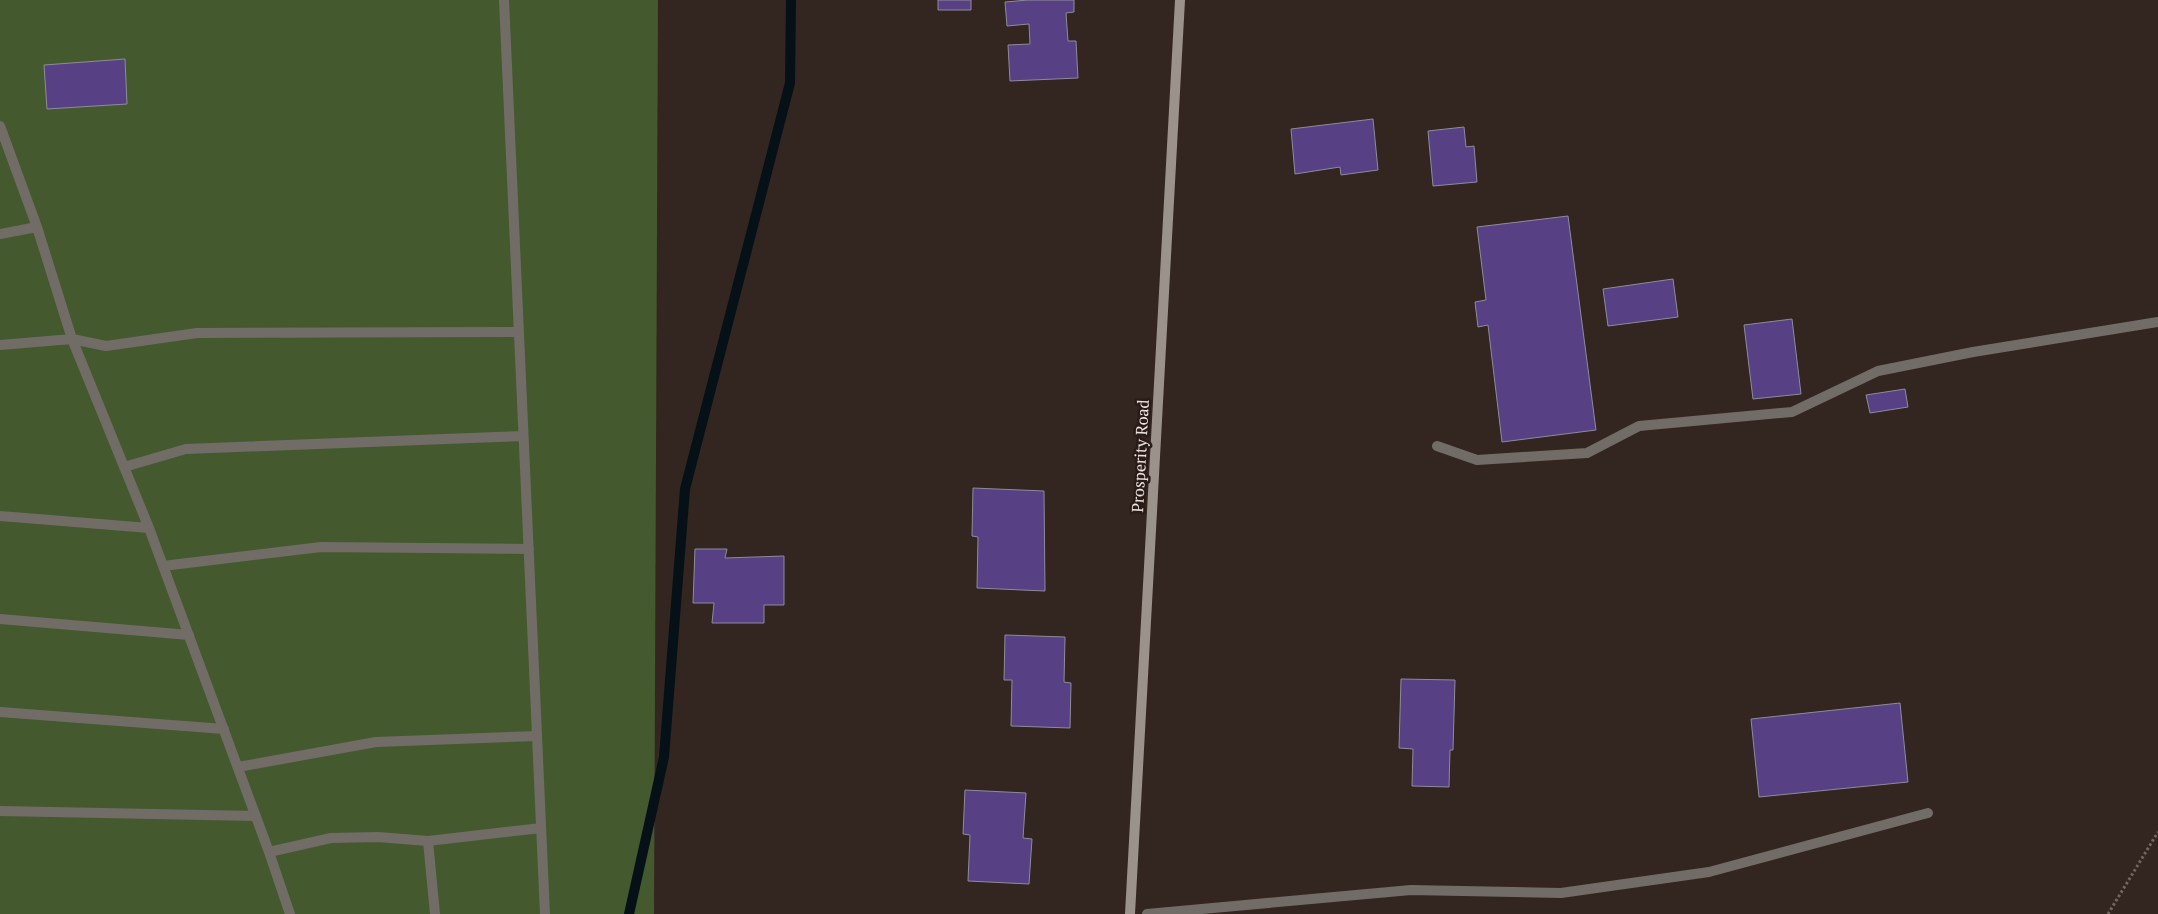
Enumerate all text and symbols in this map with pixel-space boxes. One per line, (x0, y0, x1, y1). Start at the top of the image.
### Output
street label: Prosperity Road (1126, 399, 1154, 513)

